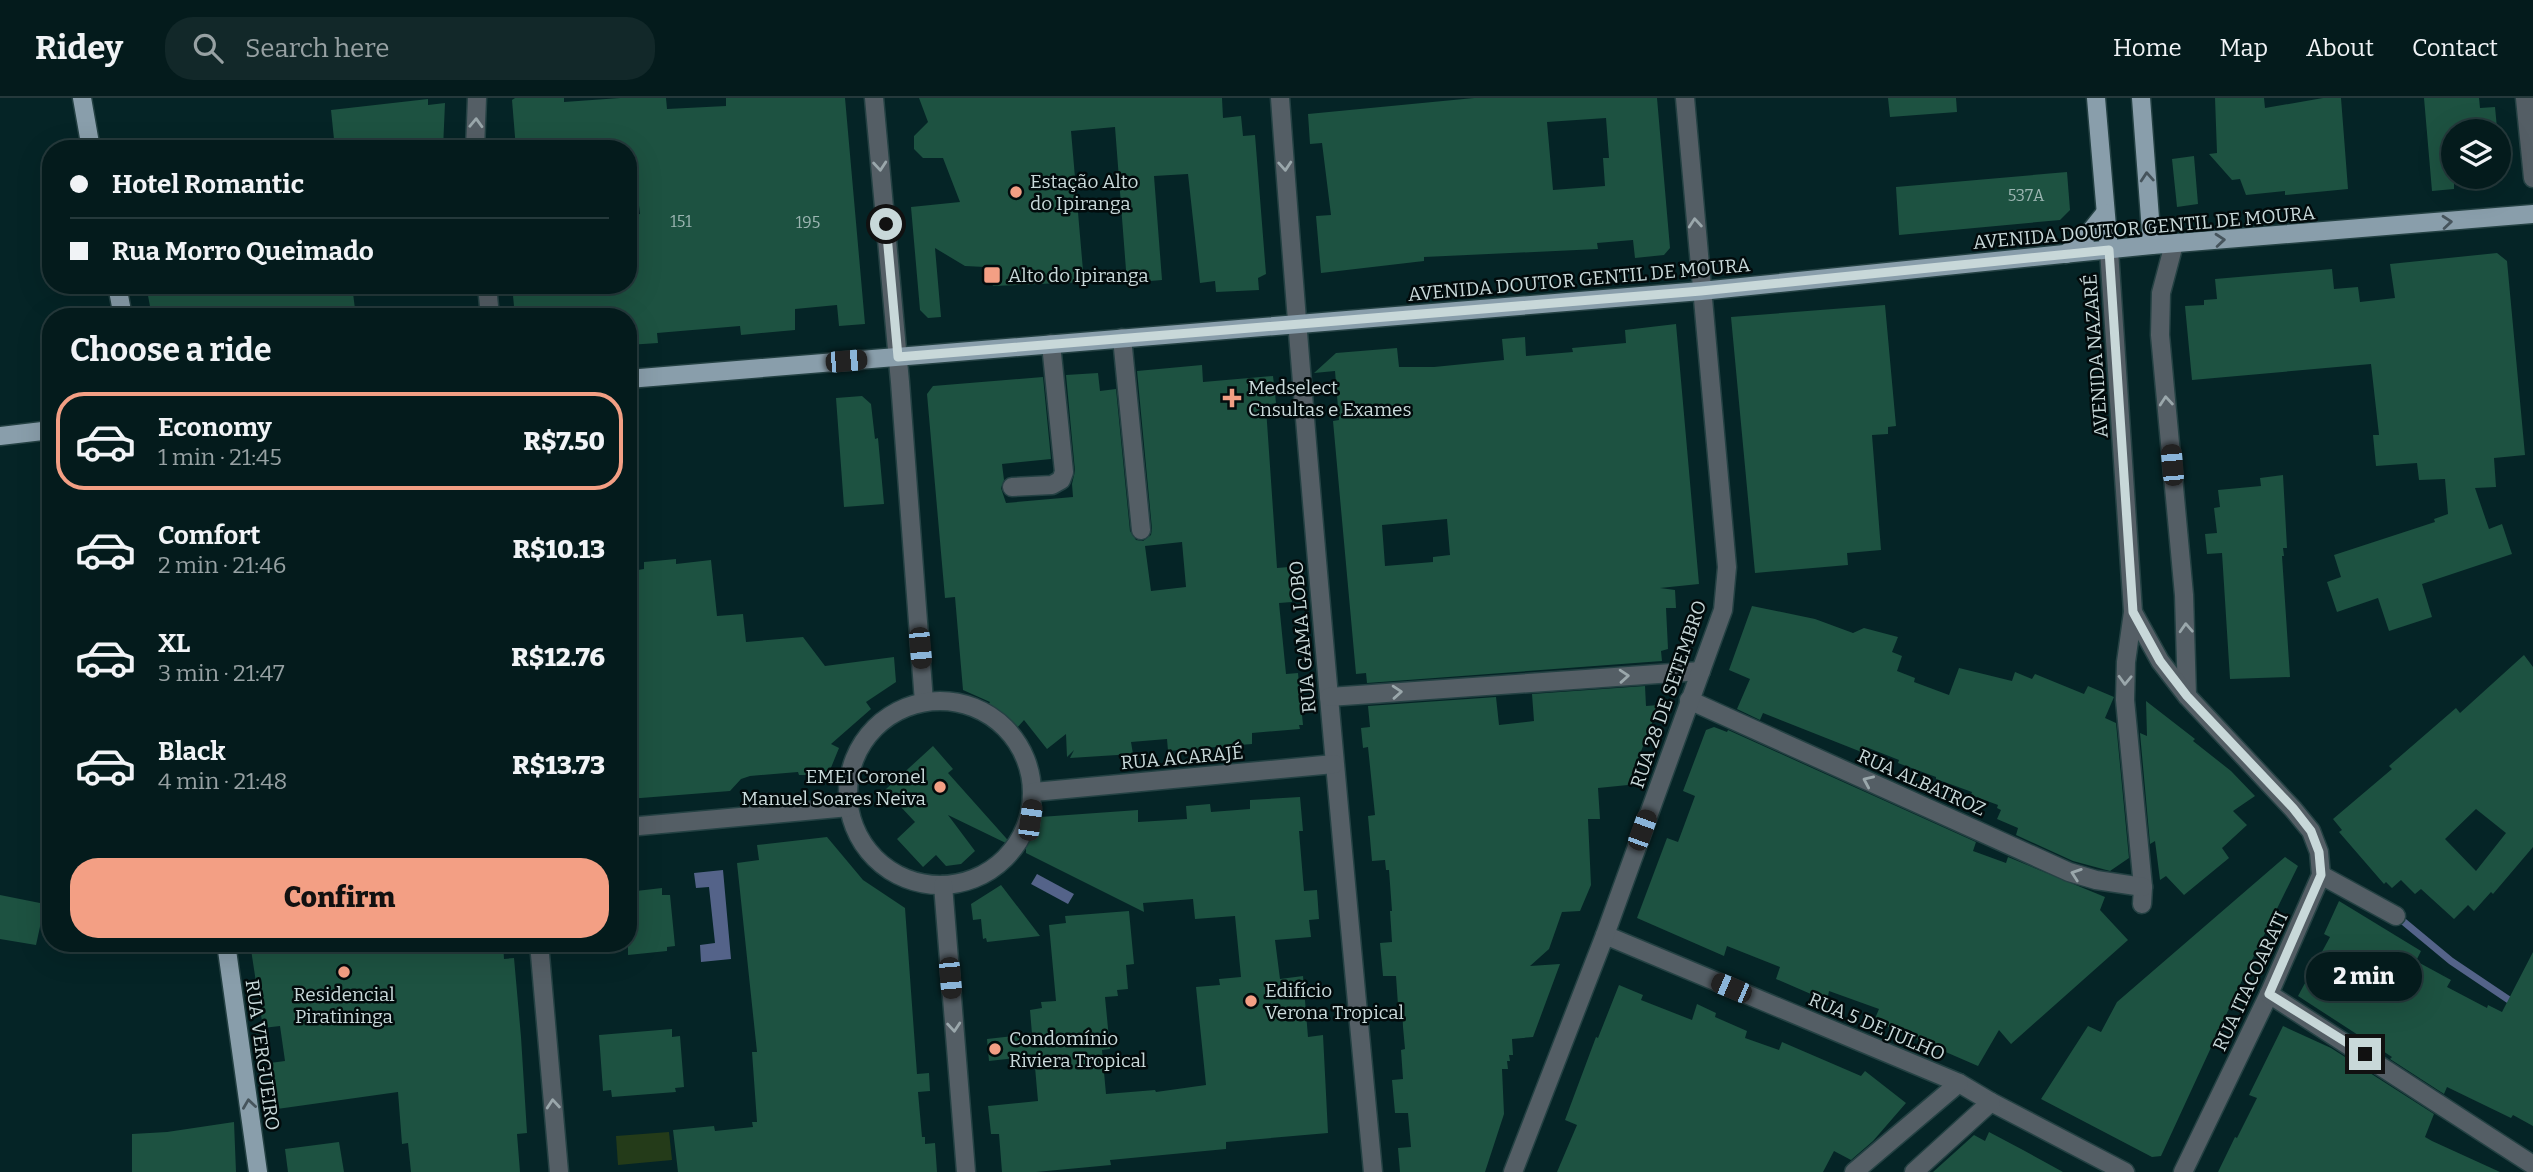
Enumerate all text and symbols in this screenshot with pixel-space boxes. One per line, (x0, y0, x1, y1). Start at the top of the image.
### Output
search box (165, 17, 655, 80)
text: Ridey (35, 28, 123, 68)
icon: search (189, 29, 227, 67)
text: Search here (245, 33, 389, 64)
text: Home (2113, 34, 2182, 62)
text: Map (2220, 34, 2268, 62)
text: About (2306, 34, 2374, 62)
text: Contact (2412, 34, 2498, 62)
one-way arrow (469, 118, 484, 129)
map controls (2441, 119, 2511, 189)
button: layers (2441, 119, 2511, 189)
one-way arrow (872, 161, 887, 172)
one-way arrow (1277, 161, 1292, 172)
text: Hotel Romantic (112, 169, 304, 200)
place label: Estação Alto do Ipiranga (1030, 170, 1138, 215)
one-way arrow (2140, 172, 2155, 183)
marker: Estação Alto do Ipiranga (1008, 184, 1024, 200)
house number: 537A (2008, 186, 2045, 205)
street label: AVENIDA DOUTOR GENTIL DE MOURA (1972, 201, 2317, 254)
route start (870, 208, 902, 240)
house number: 151 (670, 212, 692, 231)
house number: 195 (796, 213, 820, 232)
one-way arrow (2442, 215, 2453, 230)
one-way arrow (1688, 217, 1703, 228)
one-way arrow (2215, 233, 2226, 248)
text: Rua Morro Queimado (112, 236, 374, 267)
street label: AVENIDA DOUTOR GENTIL DE MOURA (1407, 253, 1752, 306)
place label: Alto do Ipiranga (1008, 264, 1149, 287)
marker: Alto do Ipiranga (982, 265, 1002, 285)
street label: AVENIDA NAZARÉ (2078, 273, 2113, 439)
text: Choose a ride (70, 331, 271, 369)
car (825, 349, 868, 373)
place label: Medselect Cnsultas e Exames (1248, 376, 1412, 421)
marker: Medselect Cnsultas e Exames (1222, 388, 1242, 408)
one-way arrow (2159, 395, 2174, 406)
icon: car (74, 410, 137, 473)
text: Economy (158, 412, 272, 443)
text: R$7.50 (523, 426, 605, 457)
text: 1 min · 21:45 (158, 443, 282, 471)
car (2160, 443, 2185, 487)
icon: car (74, 518, 137, 581)
text: Comfort (158, 520, 261, 551)
text: R$10.13 (513, 534, 605, 565)
text: 2 min · 21:46 (158, 551, 286, 579)
street label: RUA GAMA LOBO (1284, 560, 1321, 714)
street label: RUA 28 DE SETEMBRO (1626, 597, 1711, 791)
one-way arrow (2178, 622, 2193, 633)
icon: car (74, 626, 137, 689)
car (908, 626, 933, 670)
text: XL (158, 628, 190, 659)
text: R$12.76 (511, 642, 605, 673)
text: 3 min · 21:47 (158, 659, 285, 687)
one-way arrow (1619, 669, 1630, 684)
one-way arrow (2118, 675, 2133, 686)
one-way arrow (1392, 685, 1403, 700)
icon: car (74, 734, 137, 797)
text: Black (158, 736, 226, 767)
street label: RUA ACARAJÉ (1120, 741, 1245, 774)
street label: RUA ALBATROZ (1854, 744, 1989, 821)
text: R$13.73 (512, 750, 605, 781)
place label: EMEI Coronel Manuel Soares Neiva (741, 765, 927, 810)
text: 4 min · 21:48 (158, 767, 287, 795)
one-way arrow (1863, 775, 1876, 789)
marker: EMEI Coronel Manuel Soares Neiva (932, 779, 948, 795)
car (1017, 798, 1044, 842)
car (1625, 807, 1660, 853)
button: Confirm (70, 858, 609, 938)
one-way arrow (2071, 867, 2083, 882)
street label: RUA ITACOARATI (2208, 908, 2293, 1055)
callout: 2 min (2307, 953, 2423, 1002)
car (938, 956, 963, 1000)
text: 2 min (2333, 962, 2395, 990)
marker: Residencial Piratininga (336, 964, 352, 980)
car (1708, 970, 1755, 1006)
street label: RUA VERGUEIRO (241, 978, 284, 1132)
place label: Edifício Verona Tropical (1265, 979, 1404, 1024)
place label: Residencial Piratininga (293, 983, 395, 1028)
street label: RUA 5 DE JULHO (1805, 987, 1948, 1066)
marker: Edifício Verona Tropical (1243, 993, 1259, 1009)
one-way arrow (946, 1021, 961, 1032)
place label: Condomínio Riviera Tropical (1009, 1027, 1146, 1072)
route end (2349, 1038, 2381, 1070)
marker: Condomínio Riviera Tropical (987, 1041, 1003, 1057)
one-way arrow (546, 1098, 561, 1109)
one-way arrow (241, 1099, 256, 1110)

